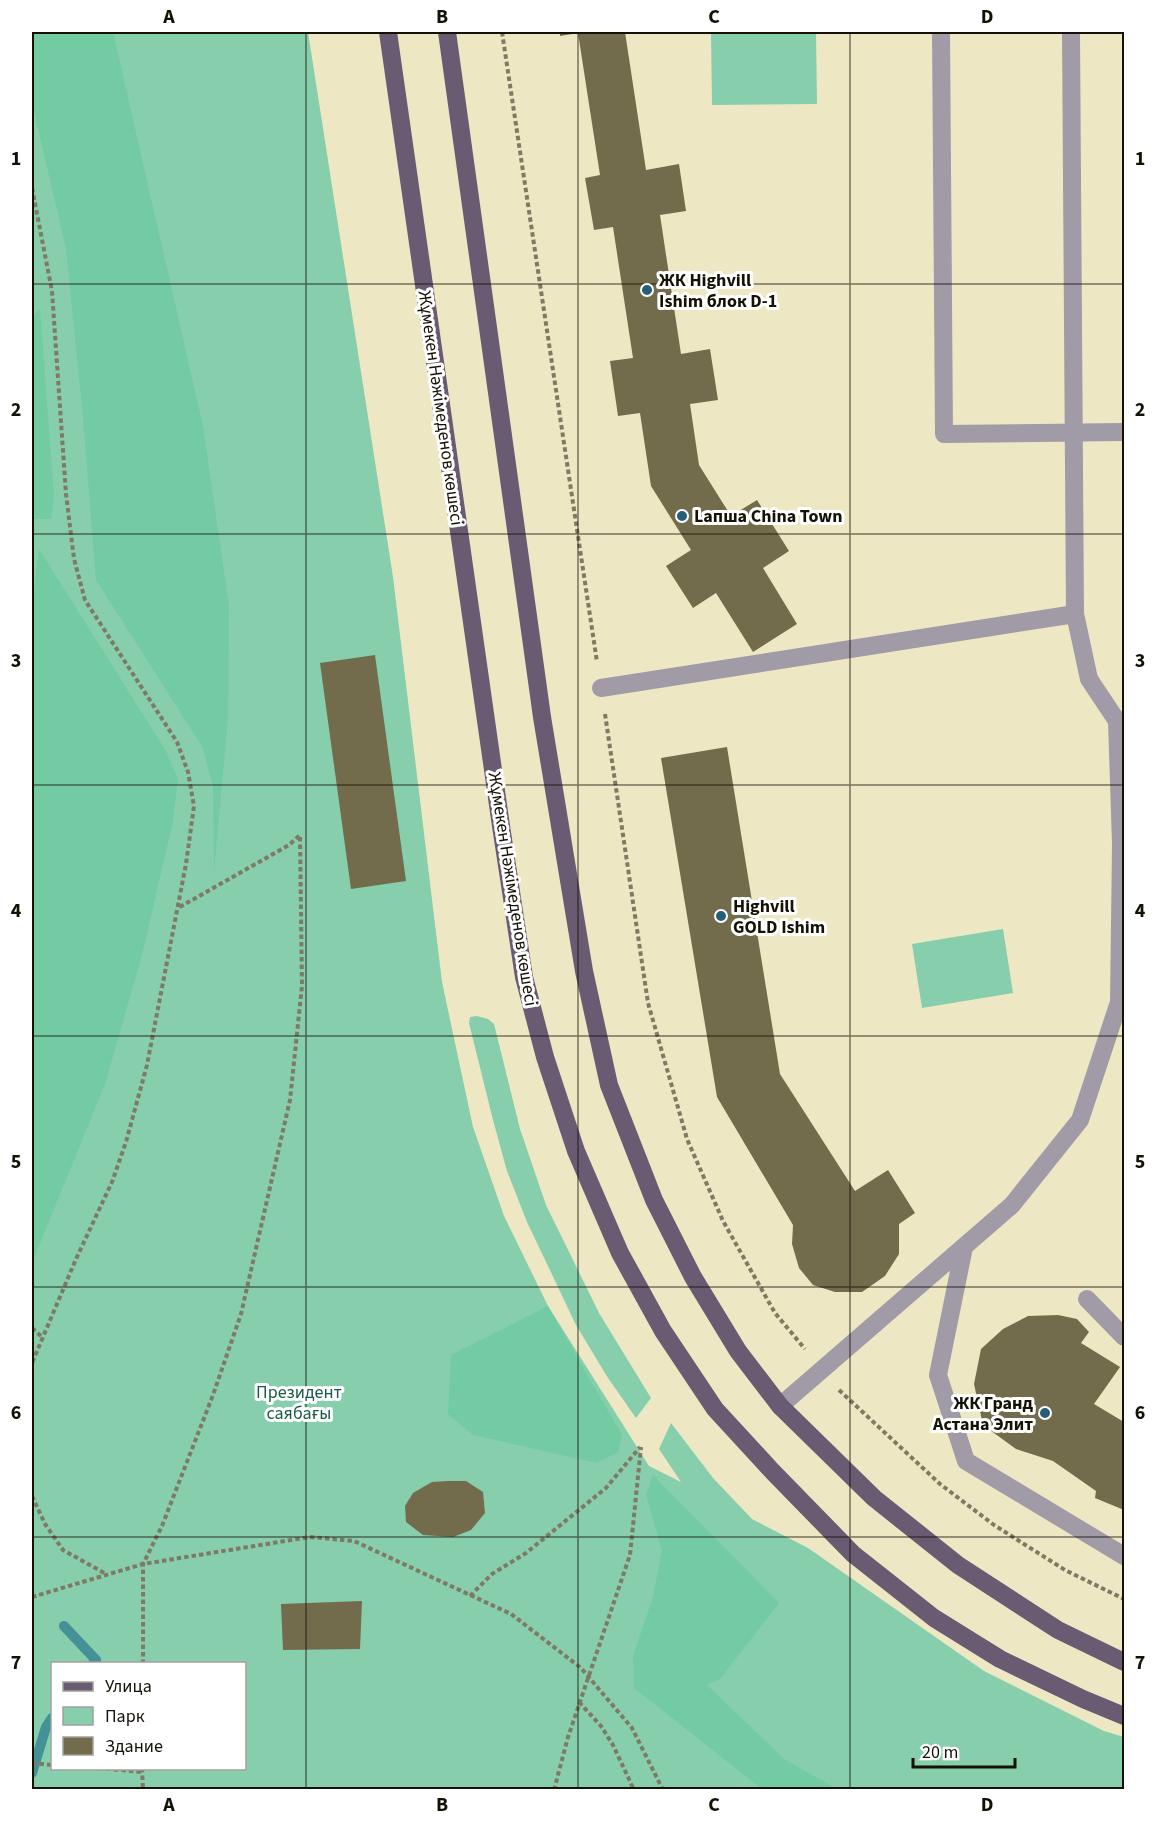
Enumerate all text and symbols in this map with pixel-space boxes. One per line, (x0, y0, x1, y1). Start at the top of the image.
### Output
text: A (162, 3, 175, 31)
text: B (436, 3, 448, 31)
text: C (708, 3, 720, 31)
text: D (981, 3, 993, 31)
text: 1 (11, 145, 21, 173)
text: 1 (1135, 145, 1145, 173)
place label: ЖК Highvill Ishim блок D-1 (659, 268, 777, 314)
marker: ЖК Highvill Ishim блок D-1 (640, 283, 654, 297)
street label: Жұмекен Нәжімеденов көшесі (412, 289, 469, 527)
text: 2 (11, 396, 21, 424)
text: 2 (1135, 396, 1145, 424)
place label: Lапша China Town (694, 504, 843, 529)
marker: Lапша China Town (675, 509, 689, 523)
text: 3 (11, 647, 21, 675)
text: 3 (1135, 647, 1145, 675)
street label: Жұмекен Нәжімеденов көшесі (482, 770, 543, 1008)
place label: Highvill GOLD Ishim (733, 894, 825, 940)
text: 4 (11, 897, 22, 925)
text: 4 (1135, 897, 1146, 925)
marker: Highvill GOLD Ishim (714, 909, 728, 923)
text: 5 (11, 1148, 21, 1176)
text: 5 (1135, 1148, 1145, 1176)
park label: Президент саябағы (256, 1380, 342, 1426)
place label: ЖК Гранд Астана Элит (932, 1391, 1033, 1437)
text: 6 (11, 1399, 21, 1427)
text: 6 (1135, 1399, 1145, 1427)
marker: ЖК Гранд Астана Элит (1038, 1406, 1052, 1420)
text: 7 (11, 1649, 21, 1677)
text: 7 (1135, 1649, 1145, 1677)
legend (51, 1662, 246, 1770)
text: Улица (105, 1674, 152, 1699)
text: Парк (105, 1704, 145, 1729)
scale bar (913, 1731, 1015, 1769)
text: Здание (105, 1734, 163, 1759)
text: 20 m (922, 1740, 958, 1765)
text: A (162, 1791, 175, 1819)
text: B (436, 1791, 448, 1819)
text: C (708, 1791, 720, 1819)
text: D (981, 1791, 993, 1819)

